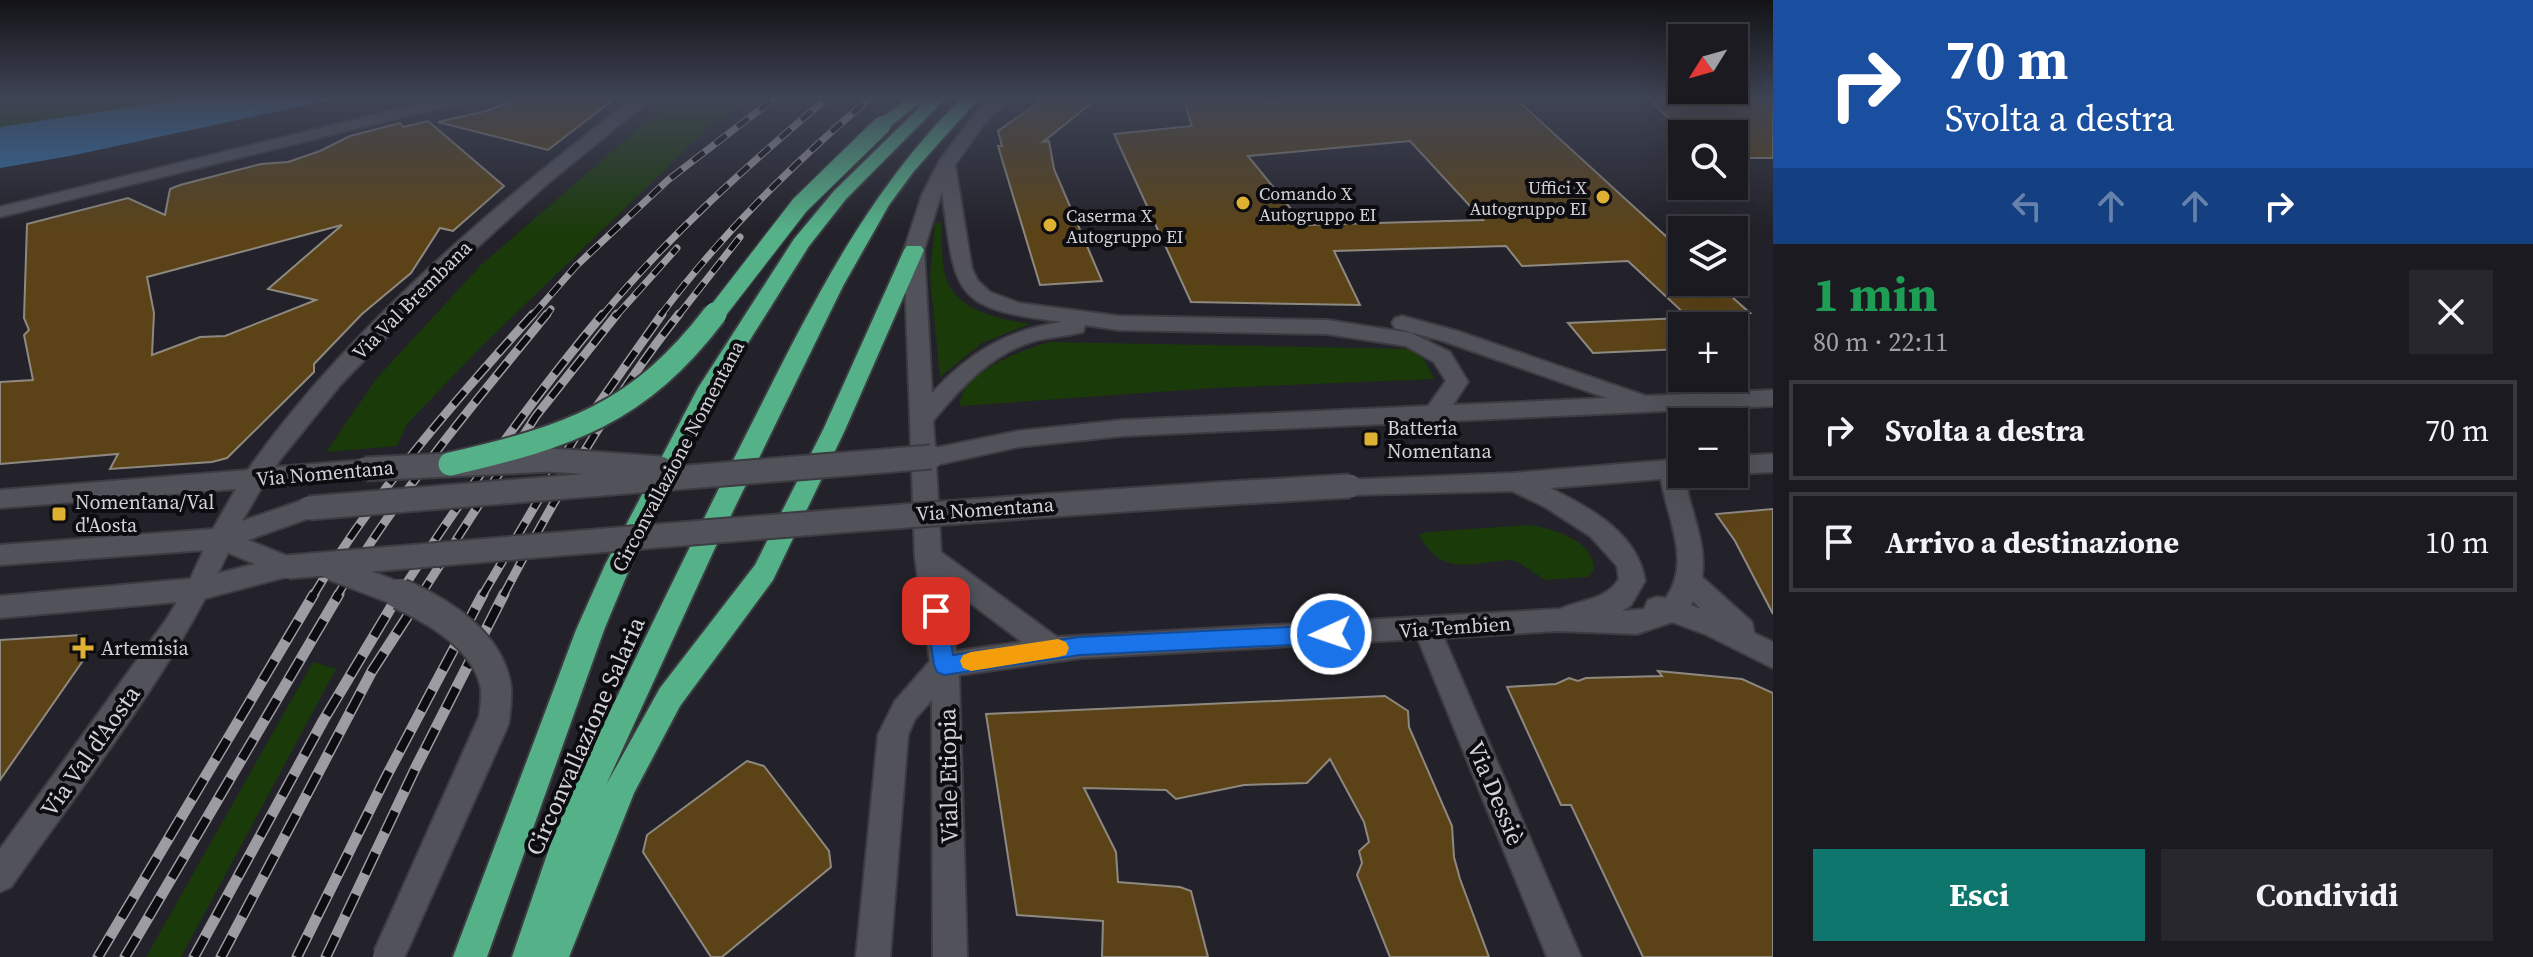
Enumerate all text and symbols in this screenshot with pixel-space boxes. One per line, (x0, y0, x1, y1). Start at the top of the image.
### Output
text: 70 m (1945, 21, 2068, 98)
north arrow (1668, 24, 1748, 104)
map controls (1668, 24, 1748, 488)
icon: right (1813, 32, 1917, 136)
text: Svolta a destra (1945, 94, 2175, 143)
button: search (1668, 120, 1748, 200)
place label: Uffici X Autogruppo EI (1470, 175, 1587, 221)
place label: Comando X Autogruppo EI (1259, 181, 1376, 227)
icon: left (2005, 184, 2049, 228)
icon: ahead (2089, 184, 2133, 228)
icon: ahead (2173, 184, 2217, 228)
icon: right (2257, 184, 2301, 228)
marker: Uffici X Autogruppo EI (1594, 188, 1612, 206)
marker: Comando X Autogruppo EI (1234, 194, 1252, 212)
place label: Caserma X Autogruppo EI (1066, 203, 1183, 249)
marker: Caserma X Autogruppo EI (1041, 216, 1059, 234)
button: layers (1668, 216, 1748, 296)
street label: Via Val Brembana (346, 233, 479, 366)
text: 1 min (1813, 261, 1938, 327)
button: close (2409, 270, 2493, 354)
button: + (1668, 312, 1748, 392)
text: 80 m · 22:11 (1813, 324, 1948, 360)
street label: Circonvallazione Nomentana (605, 335, 751, 577)
button: − (1668, 408, 1748, 488)
icon: right (1817, 408, 1861, 452)
text: Svolta a destra (1885, 410, 2085, 451)
text: 70 m (2425, 410, 2489, 451)
place label: Batteria Nomentana (1387, 414, 1492, 465)
marker: Batteria Nomentana (1362, 430, 1380, 448)
street label: Via Nomentana (255, 453, 396, 493)
place label: Nomentana/Val d'Aosta (75, 488, 214, 539)
street label: Via Nomentana (915, 490, 1056, 528)
marker: Nomentana/Val d'Aosta (50, 505, 68, 523)
icon: arrive (1817, 520, 1861, 564)
text: Arrivo a destinazione (1885, 522, 2179, 563)
text: 10 m (2425, 522, 2489, 563)
pin (902, 577, 970, 645)
icon: arrive (914, 589, 958, 633)
position arrow (1289, 592, 1373, 676)
street label: Via Tembien (1398, 609, 1512, 645)
street label: Circonvallazione Salaria (517, 611, 653, 860)
place label: Artemisia (101, 634, 189, 662)
marker: Artemisia (72, 637, 94, 659)
street label: Via Val d'Aosta (32, 678, 148, 823)
street label: Viale Etiopia (930, 707, 966, 844)
street label: Via Dessiè (1459, 736, 1533, 850)
button: Esci (1813, 849, 2145, 941)
button: Condividi (2161, 849, 2493, 941)

